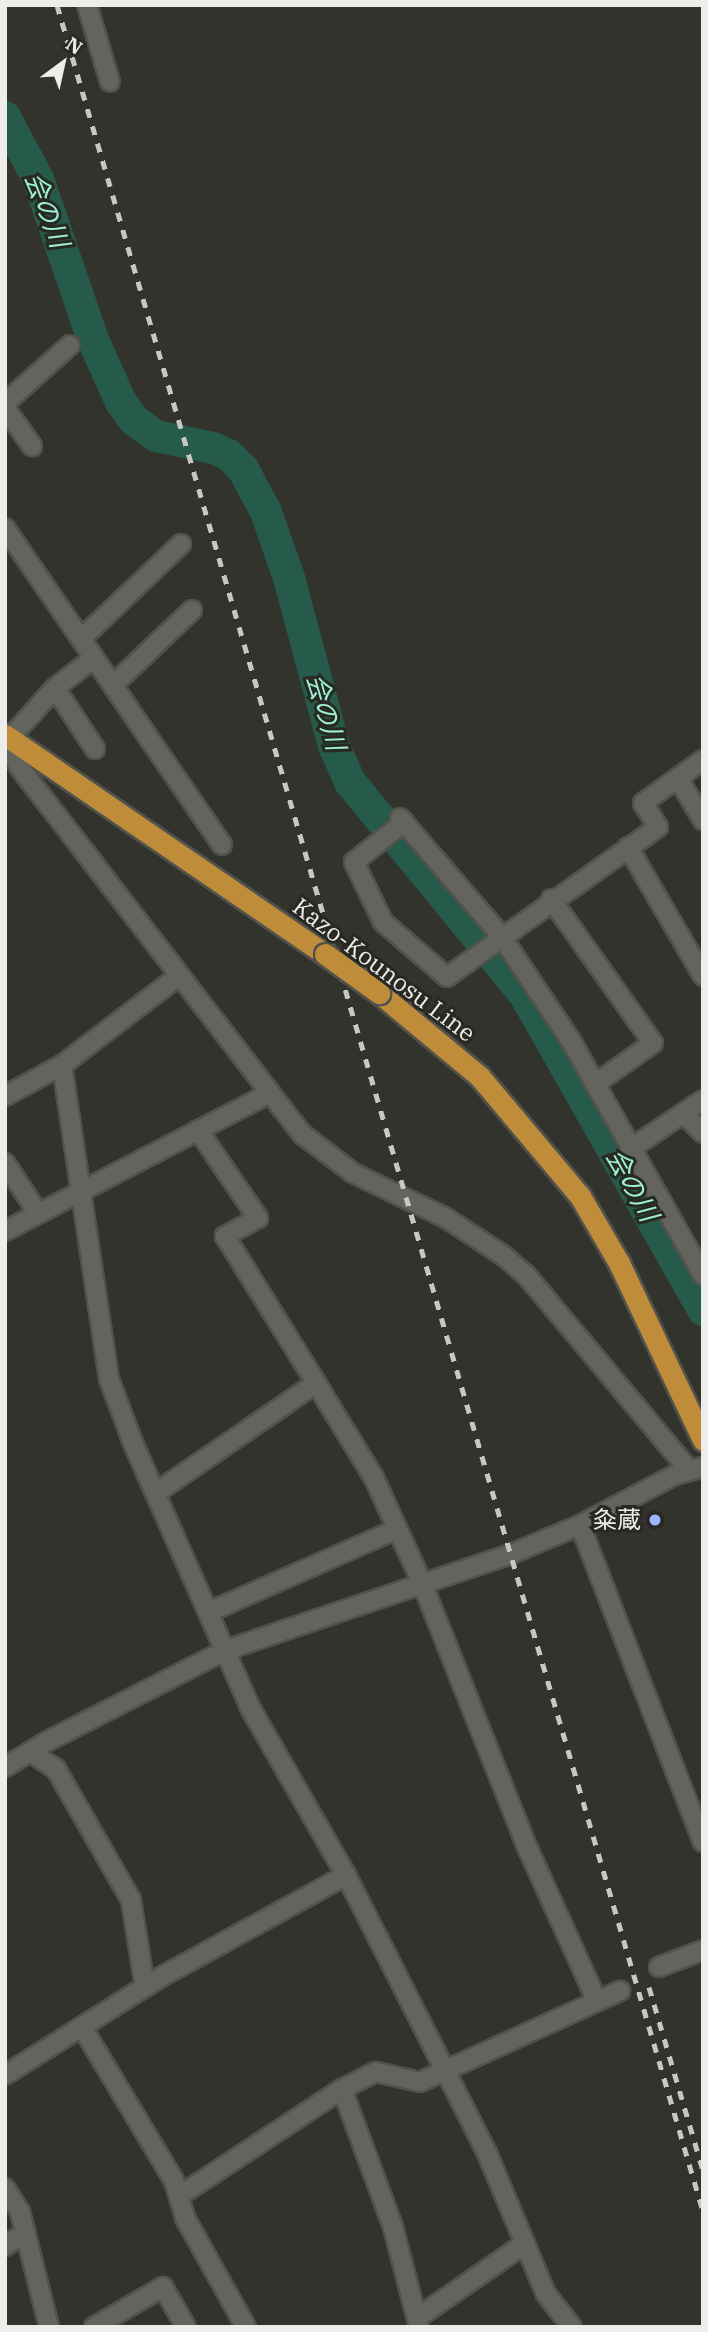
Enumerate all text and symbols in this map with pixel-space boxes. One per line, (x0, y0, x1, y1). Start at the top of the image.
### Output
north arrow (28, 28, 98, 98)
text: N (62, 31, 87, 60)
water label: 会の川 (18, 168, 76, 252)
water label: 会の川 (300, 670, 352, 754)
street label: Kazo-Kounosu Line (287, 892, 481, 1048)
water label: 会の川 (599, 1143, 665, 1227)
place label: 粂蔵 (593, 1506, 641, 1534)
marker: 粂蔵 (647, 1512, 663, 1528)

